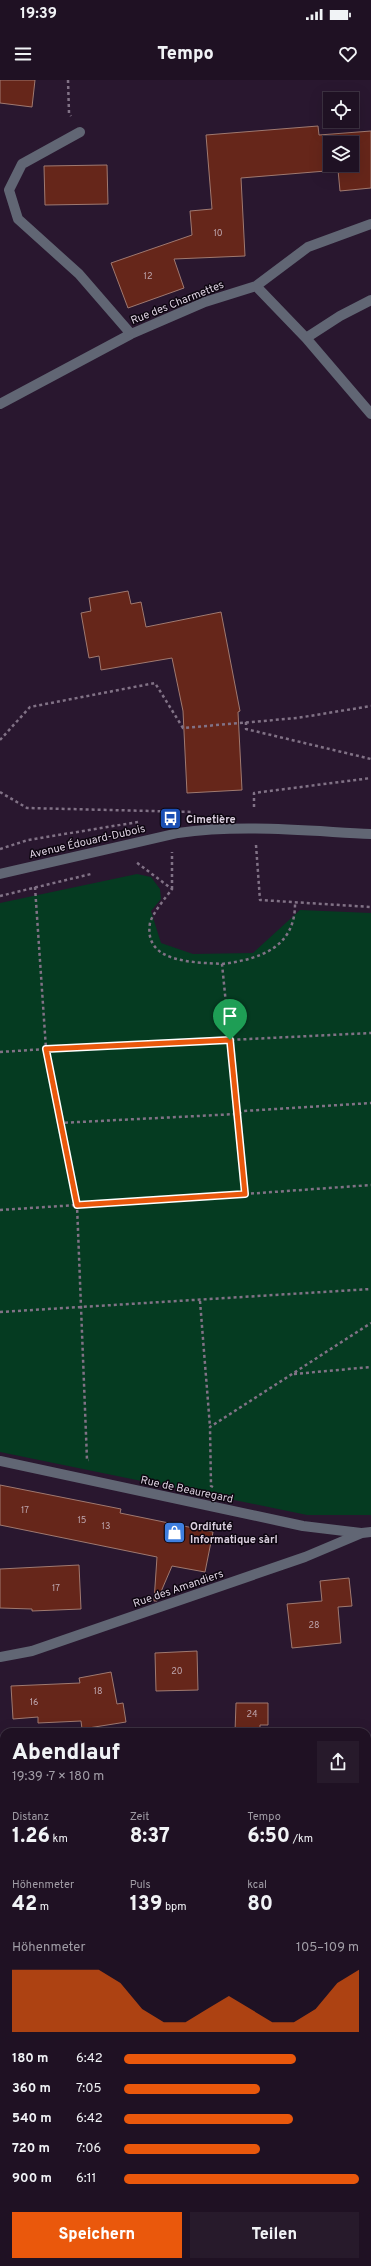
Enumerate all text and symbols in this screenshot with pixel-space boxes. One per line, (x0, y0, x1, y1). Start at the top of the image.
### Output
text: 19:39 (20, 5, 57, 24)
icon: menu (12, 43, 34, 65)
text: Tempo (157, 43, 214, 66)
icon: heart (337, 43, 359, 65)
map controls (323, 92, 359, 172)
button: locate (323, 92, 359, 128)
button: layers (323, 136, 359, 172)
house number: 10 (213, 228, 223, 239)
house number: 12 (144, 271, 152, 282)
street label: Rue des Charmettes (129, 278, 226, 328)
bus stop icon: Cimetière (158, 806, 184, 832)
place label: Cimetière (186, 813, 236, 827)
street label: Avenue Édouard-Dubois (28, 821, 147, 862)
pin (213, 999, 247, 1040)
icon: arrive (219, 1005, 241, 1027)
street label: Rue de Beauregard (139, 1473, 234, 1507)
house number: 17 (21, 1505, 29, 1516)
house number: 15 (78, 1515, 86, 1526)
shop icon: Ordifuté Informatique sàrl (162, 1519, 188, 1545)
place label: Ordifuté Informatique sàrl (190, 1520, 278, 1547)
house number: 13 (102, 1521, 110, 1532)
street label: Rue des Amandiers (131, 1567, 225, 1611)
house number: 17 (52, 1583, 60, 1594)
house number: 28 (308, 1620, 320, 1631)
house number: 20 (171, 1666, 183, 1677)
house number: 18 (94, 1686, 102, 1697)
house number: 16 (30, 1697, 38, 1708)
house number: 24 (246, 1709, 258, 1720)
text: Abendlauf (12, 1740, 120, 1767)
button: share (317, 1741, 359, 1783)
text: 19:39 · 7 × 180 m (12, 1769, 104, 1785)
text: Distanz (12, 1810, 49, 1824)
text: Zeit (130, 1810, 149, 1824)
text: Tempo (247, 1810, 281, 1824)
text: 1.26 (12, 1824, 50, 1850)
text: 8:37 (130, 1824, 170, 1850)
text: 6:50 (247, 1824, 290, 1850)
text: km (50, 1832, 68, 1846)
text: /km (290, 1832, 313, 1846)
text: Höhenmeter (12, 1878, 74, 1892)
text: Puls (130, 1878, 151, 1892)
text: kcal (247, 1878, 267, 1892)
text: 42 (12, 1892, 37, 1918)
text: 139 (130, 1892, 162, 1918)
text: 80 (247, 1892, 273, 1918)
text: m (37, 1900, 49, 1914)
text: bpm (162, 1900, 187, 1914)
text: Höhenmeter (12, 1940, 86, 1956)
text: 105–109 m (296, 1940, 359, 1956)
text: 180 m (12, 2051, 48, 2067)
text: 6:42 (76, 2051, 103, 2067)
text: 360 m (12, 2081, 51, 2097)
text: 7:05 (76, 2081, 102, 2097)
text: 540 m (12, 2111, 52, 2127)
text: 6:42 (76, 2111, 103, 2127)
text: 720 m (12, 2141, 50, 2157)
text: 7:06 (76, 2141, 101, 2157)
text: 900 m (12, 2171, 52, 2187)
text: 6:11 (76, 2171, 96, 2187)
button: Speichern (12, 2212, 182, 2258)
button: Teilen (190, 2212, 359, 2258)

